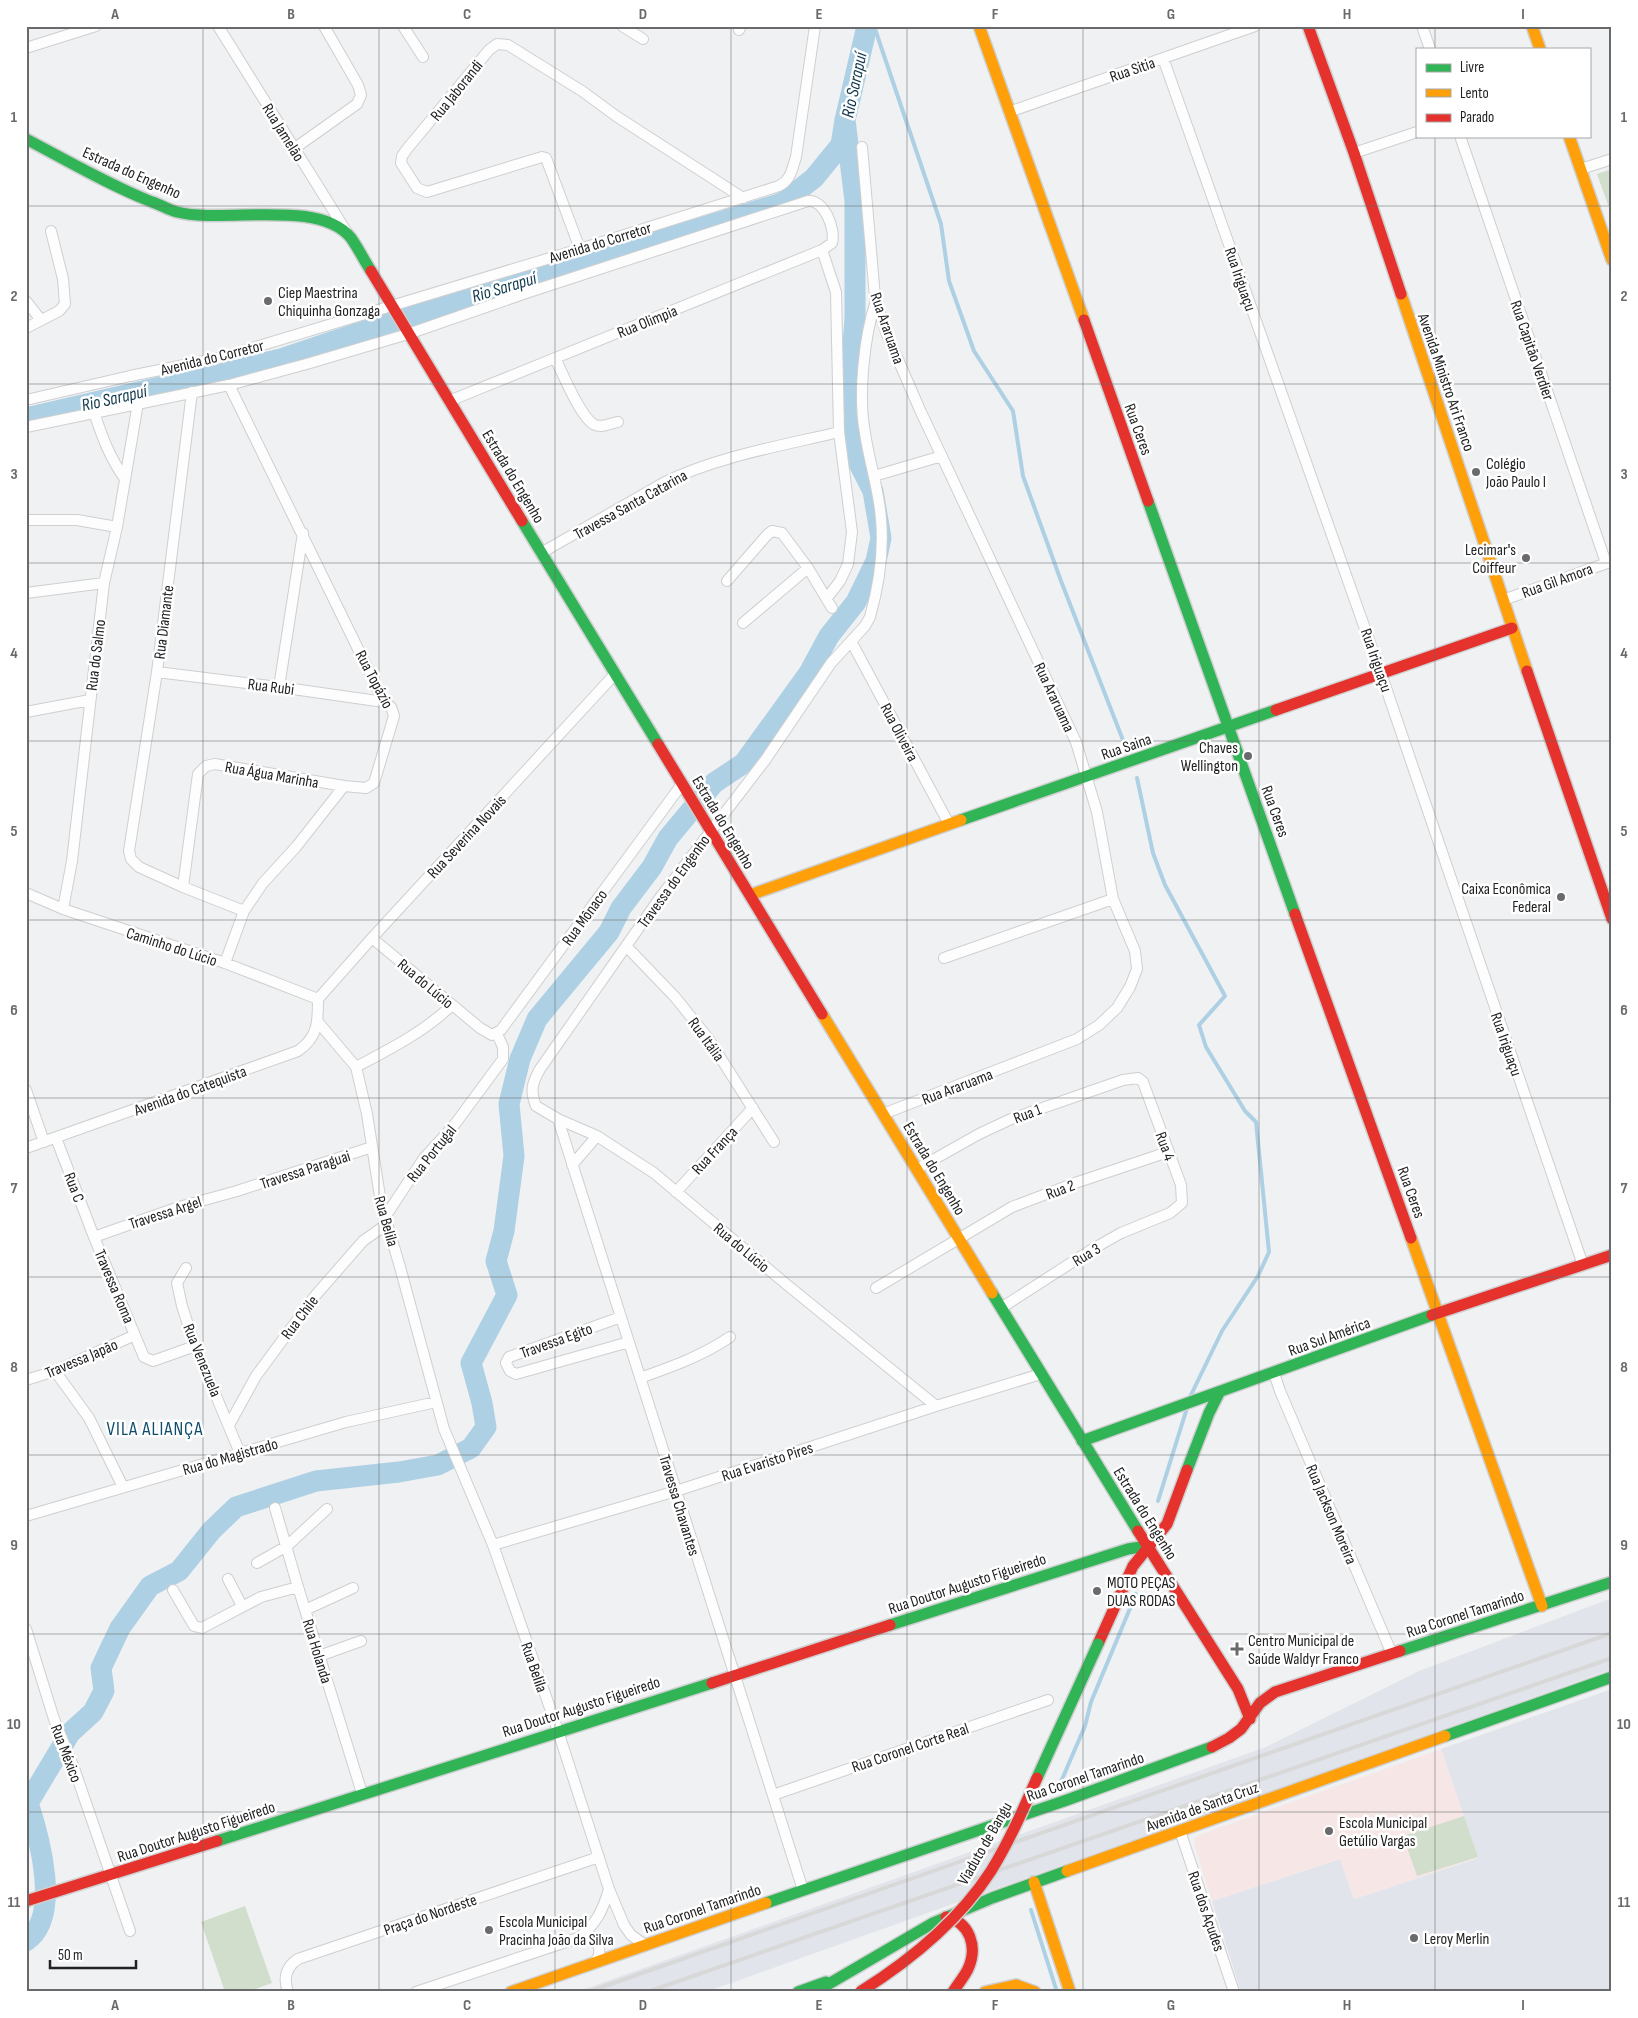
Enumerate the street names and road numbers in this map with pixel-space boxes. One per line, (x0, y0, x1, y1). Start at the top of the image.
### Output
street label: Rua Sitia (1107, 54, 1158, 87)
street label: Rua Jaborandi (427, 57, 487, 125)
street label: Rua Jamelão (258, 100, 308, 165)
street label: Estrada do Engenho (79, 143, 183, 204)
street label: Avenida do Corretor (546, 219, 654, 268)
street label: Rua Iriguaçu (1220, 245, 1259, 314)
street label: Rua Araruama (866, 290, 908, 367)
street label: Rua Capitão Verdier (1506, 298, 1558, 403)
street label: Rua Olimpia (615, 302, 680, 343)
street label: Avenida Ministro Ari Franco (1413, 310, 1478, 454)
street label: Avenida do Corretor (158, 336, 266, 381)
street label: Rua Ceres (1120, 401, 1156, 458)
street label: Estrada do Engenho (477, 427, 548, 527)
street label: Travessa Santa Catarina (571, 466, 691, 544)
street label: Rua Gil Amora (1520, 560, 1595, 603)
street label: Rua Diamante (151, 584, 178, 660)
street label: Rua do Salmo (83, 619, 110, 692)
street label: Rua Iriguaçu (1356, 626, 1395, 695)
street label: Rua Topázio (350, 647, 397, 712)
street label: Rua Araruama (1029, 660, 1078, 735)
street label: Rua Rubi (247, 675, 295, 700)
street label: Rua Oliveira (876, 700, 922, 765)
street label: Rua Saina (1099, 730, 1154, 765)
street label: Rua Água Marinha (223, 758, 320, 793)
street label: Estrada do Engenho (687, 773, 758, 873)
street label: Rua Ceres (1257, 783, 1293, 840)
street label: Rua Severina Novais (424, 791, 511, 883)
street label: Travessa do Engenho (634, 832, 714, 932)
street label: Rua Mônaco (558, 886, 612, 950)
street label: Caminho do Lúcio (124, 924, 219, 971)
street label: Rua do Lúcio (393, 955, 457, 1013)
street label: Rua Iriguaçu (1486, 1010, 1525, 1079)
street label: Rua Itália (684, 1014, 728, 1065)
street label: Avenida do Catequista (131, 1062, 249, 1121)
street label: Rua Araruama (919, 1065, 996, 1110)
street label: Rua 1 (1011, 1100, 1045, 1128)
street label: Estrada do Engenho (898, 1119, 969, 1219)
street label: Rua Portugal (403, 1122, 461, 1186)
street label: Rua França (688, 1123, 742, 1179)
street label: Rua 4 (1151, 1129, 1179, 1164)
street label: Travessa Paraguai (258, 1147, 353, 1194)
street label: Rua Ceres (1393, 1164, 1429, 1221)
street label: Rua C (59, 1170, 88, 1205)
street label: Rua 2 (1043, 1176, 1078, 1205)
street label: Travessa Argel (127, 1193, 204, 1234)
street label: Rua Belila (369, 1194, 402, 1249)
street label: Rua do Lúcio (709, 1219, 773, 1277)
street label: Rua 3 (1069, 1240, 1104, 1271)
street label: Travessa Roma (90, 1247, 138, 1326)
street label: Rua Chile (278, 1292, 323, 1343)
street label: Rua Sul América (1286, 1314, 1373, 1361)
street label: Travessa Egito (518, 1320, 595, 1363)
street label: Rua Venezuela (178, 1321, 225, 1400)
street label: Travessa Japão (42, 1336, 121, 1383)
street label: Rua do Magistrado (181, 1435, 280, 1480)
street label: Rua Evaristo Pires (719, 1439, 816, 1486)
street label: Travessa Chavantes (654, 1453, 703, 1559)
street label: Rua Jackson Moreira (1301, 1462, 1360, 1567)
street label: Estrada do Engenho (1109, 1464, 1181, 1564)
street label: Rua Doutor Augusto Figueiredo (886, 1550, 1049, 1619)
street label: Rua Coronel Tamarindo (1404, 1586, 1527, 1642)
street label: Rua Holanda (298, 1617, 335, 1686)
street label: Rua Belila (516, 1640, 551, 1695)
street label: Rua Doutor Augusto Figueiredo (500, 1673, 663, 1742)
street label: Rua Coronel Corte Real (850, 1720, 971, 1777)
street label: Rua México (46, 1722, 85, 1785)
street label: Rua Coronel Tamarindo (1024, 1748, 1147, 1806)
street label: Avenida de Santa Cruz (1143, 1778, 1262, 1837)
street label: Rua Doutor Augusto Figueiredo (115, 1798, 278, 1867)
street label: Viaduto de Bangu (954, 1799, 1017, 1889)
street label: Rua dos Açudes (1183, 1869, 1228, 1954)
street label: Rua Coronel Tamarindo (641, 1880, 764, 1938)
street label: Praça do Nordeste (381, 1891, 480, 1940)

